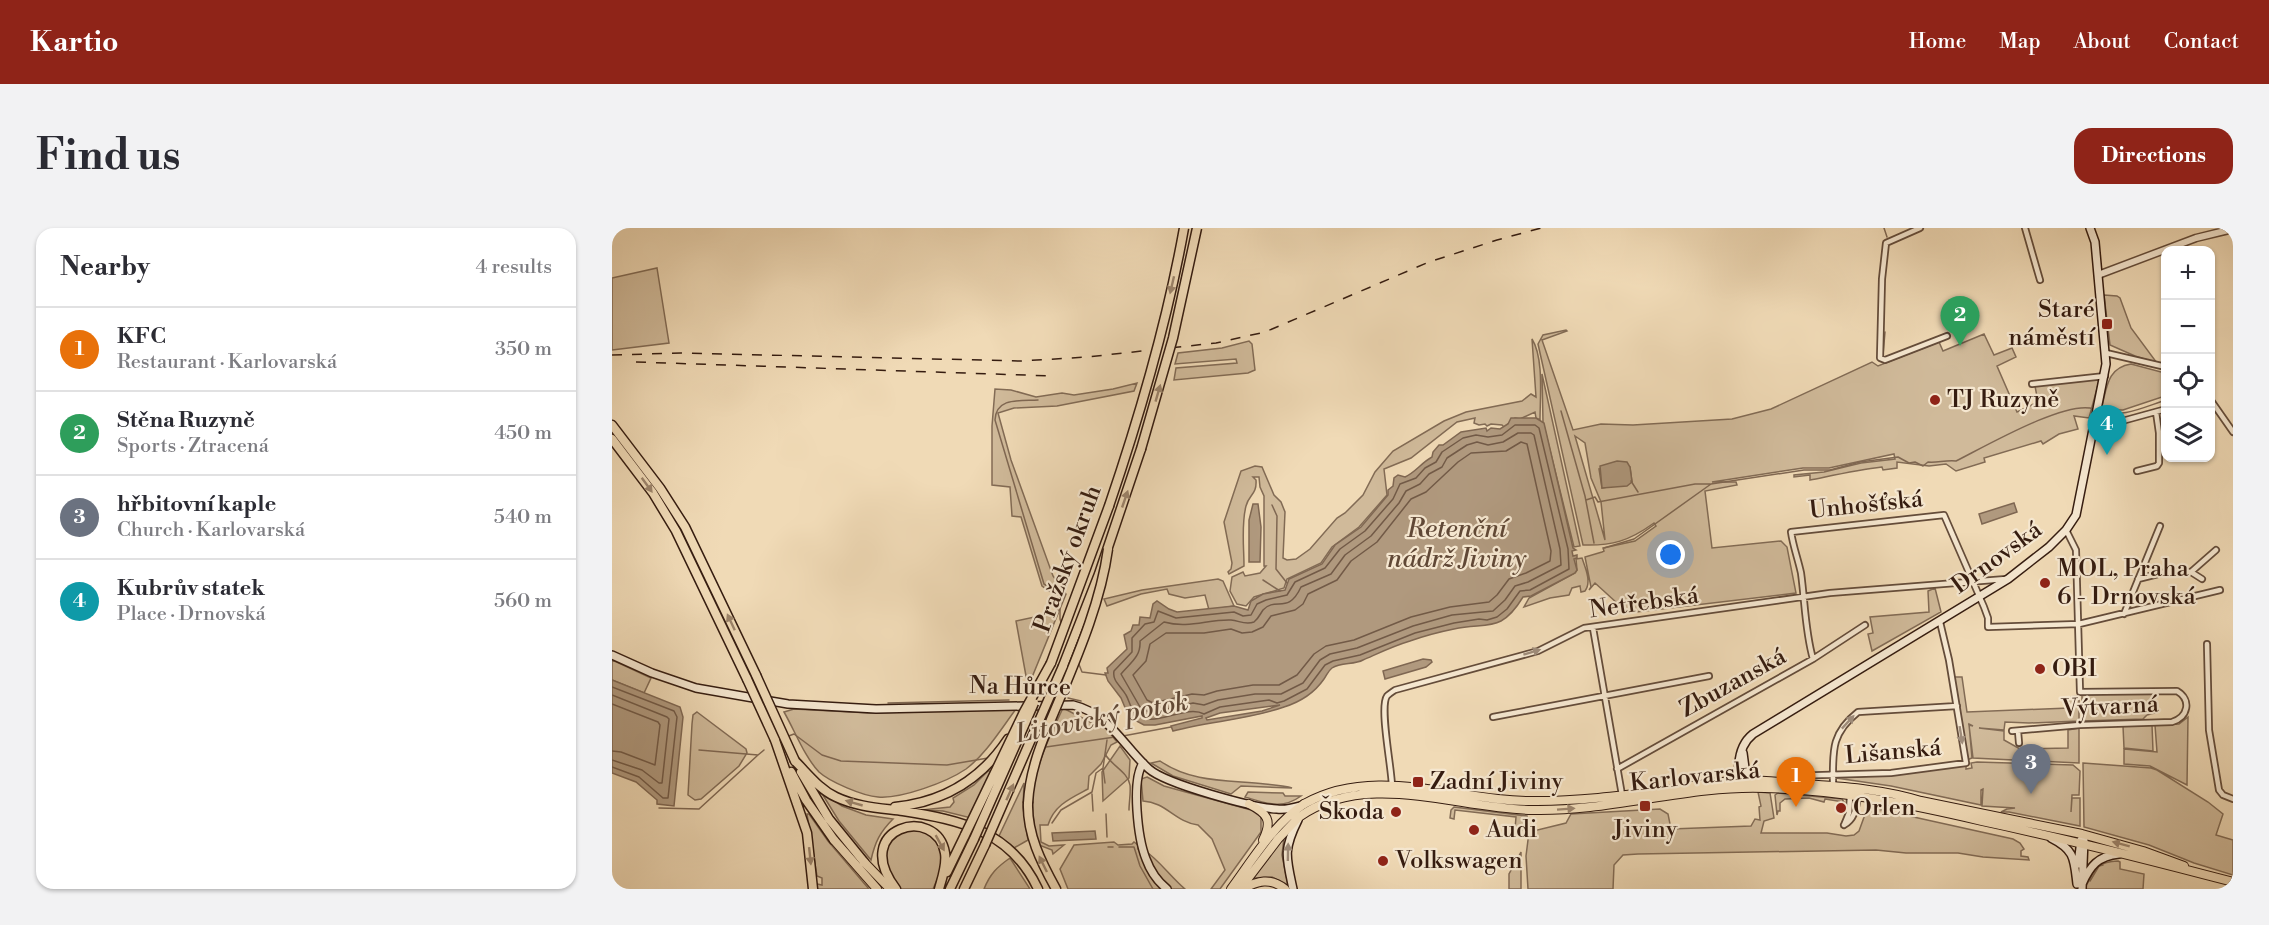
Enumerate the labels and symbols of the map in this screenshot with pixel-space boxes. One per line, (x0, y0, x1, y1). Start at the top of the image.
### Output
one-way arrow (1167, 276, 1177, 295)
place label: Staré náměstí (2008, 295, 2096, 353)
pin: 2 (1940, 296, 1980, 346)
marker: Staré náměstí (2100, 317, 2114, 331)
one-way arrow (1154, 384, 1163, 402)
place label: TJ Ruzyně (1947, 385, 2059, 415)
marker: TJ Ruzyně (1928, 393, 1942, 407)
pin: 4 (2088, 406, 2126, 455)
one-way arrow (641, 478, 653, 493)
street label: Pražský okruh (1027, 481, 1109, 637)
street label: Unhošťská (1808, 484, 1925, 526)
one-way arrow (1120, 490, 1130, 508)
water label: Retenční nádrž Jiviny (1388, 513, 1527, 575)
street label: Drnovská (1946, 515, 2049, 601)
your location (1656, 540, 1685, 569)
place label: MOL, Praha 6 - Drnovská (2057, 554, 2196, 612)
marker: MOL, Praha 6 - Drnovská (2038, 576, 2052, 590)
street label: Netřebská (1587, 580, 1701, 626)
one-way arrow (726, 614, 735, 631)
street label: Zbuzanská (1675, 641, 1792, 724)
one-way arrow (1523, 647, 1541, 657)
place label: OBI (2052, 654, 2097, 684)
marker: OBI (2033, 662, 2047, 676)
street label: Na Hůrce (969, 671, 1071, 703)
water label: Litovický potok (1012, 686, 1191, 751)
street label: Výtvarná (2060, 689, 2160, 725)
one-way arrow (1841, 714, 1855, 729)
one-way arrow (1957, 725, 1966, 744)
street label: Lišanská (1844, 733, 1943, 771)
pin: 3 (2012, 744, 2050, 794)
street label: Karlovarská (1628, 755, 1763, 799)
pin: 1 (1776, 758, 1816, 807)
place label: Zadní Jiviny (1430, 767, 1564, 797)
marker: Zadní Jiviny (1411, 775, 1425, 789)
one-way arrow (1005, 784, 1014, 801)
place label: Orlen (1853, 793, 1915, 823)
place label: Škoda (1319, 795, 1385, 827)
one-way arrow (845, 798, 863, 807)
marker: Jiviny (1638, 799, 1652, 813)
marker: Orlen (1834, 801, 1848, 815)
one-way arrow (1557, 804, 1576, 814)
marker: Škoda (1389, 805, 1403, 819)
place label: Audi (1485, 815, 1538, 845)
place label: Jiviny (1612, 815, 1678, 845)
marker: Audi (1467, 823, 1481, 837)
one-way arrow (935, 835, 945, 852)
one-way arrow (2112, 839, 2130, 849)
one-way arrow (1283, 843, 1292, 862)
one-way arrow (805, 846, 815, 865)
place label: Volkswagen (1394, 846, 1522, 876)
marker: Volkswagen (1376, 854, 1390, 868)
one-way arrow (1038, 856, 1047, 873)

